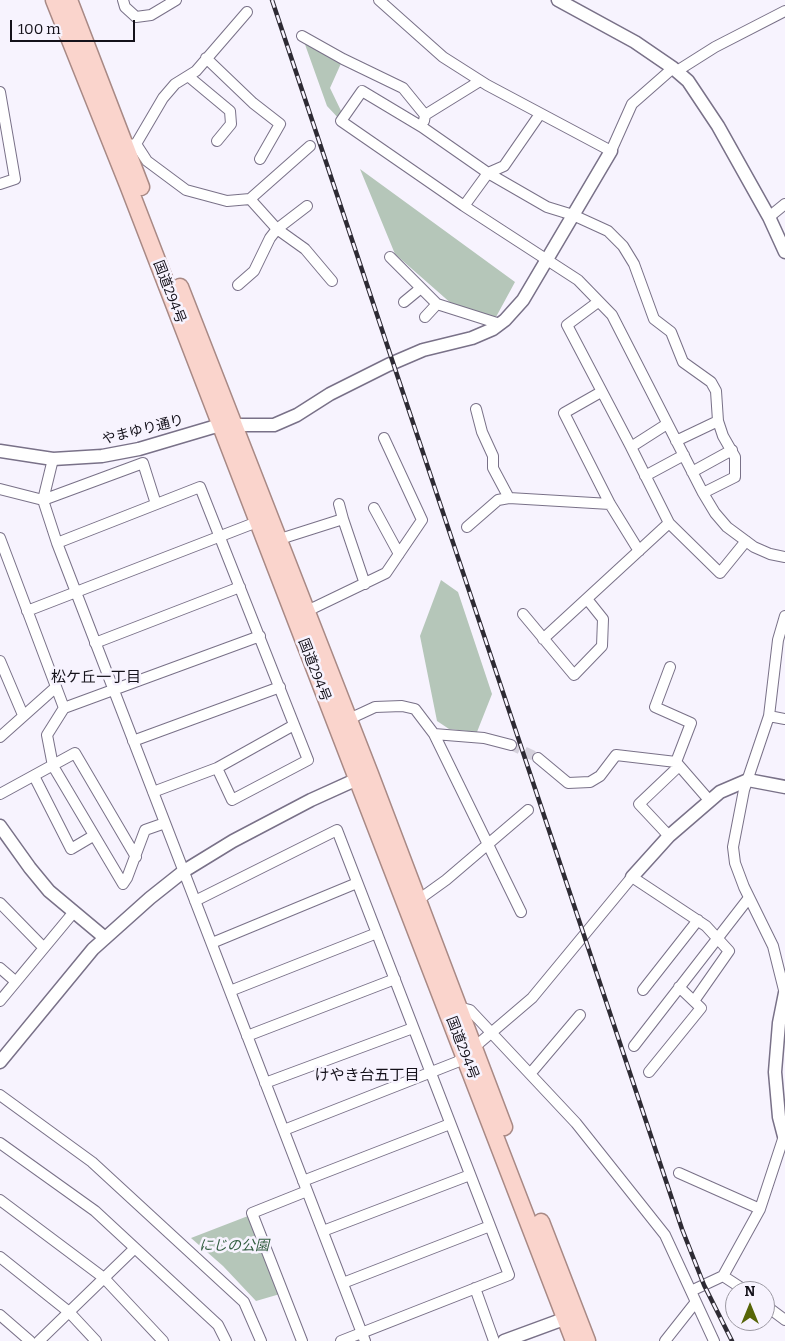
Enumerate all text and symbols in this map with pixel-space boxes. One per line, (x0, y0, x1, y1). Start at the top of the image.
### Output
scale bar (12, 10, 138, 42)
text: 100 m (18, 20, 61, 38)
street label: 国道294号 (149, 258, 189, 326)
street label: やまゆり通り (100, 412, 186, 448)
street label: 国道294号 (294, 636, 334, 704)
district label: 松ケ丘一丁目 (51, 669, 141, 687)
street label: 国道294号 (442, 1014, 482, 1082)
district label: けやき台五丁目 (315, 1067, 419, 1085)
park label: にじの公園 (199, 1238, 269, 1254)
north arrow (725, 1281, 775, 1331)
text: N (745, 1283, 755, 1300)

